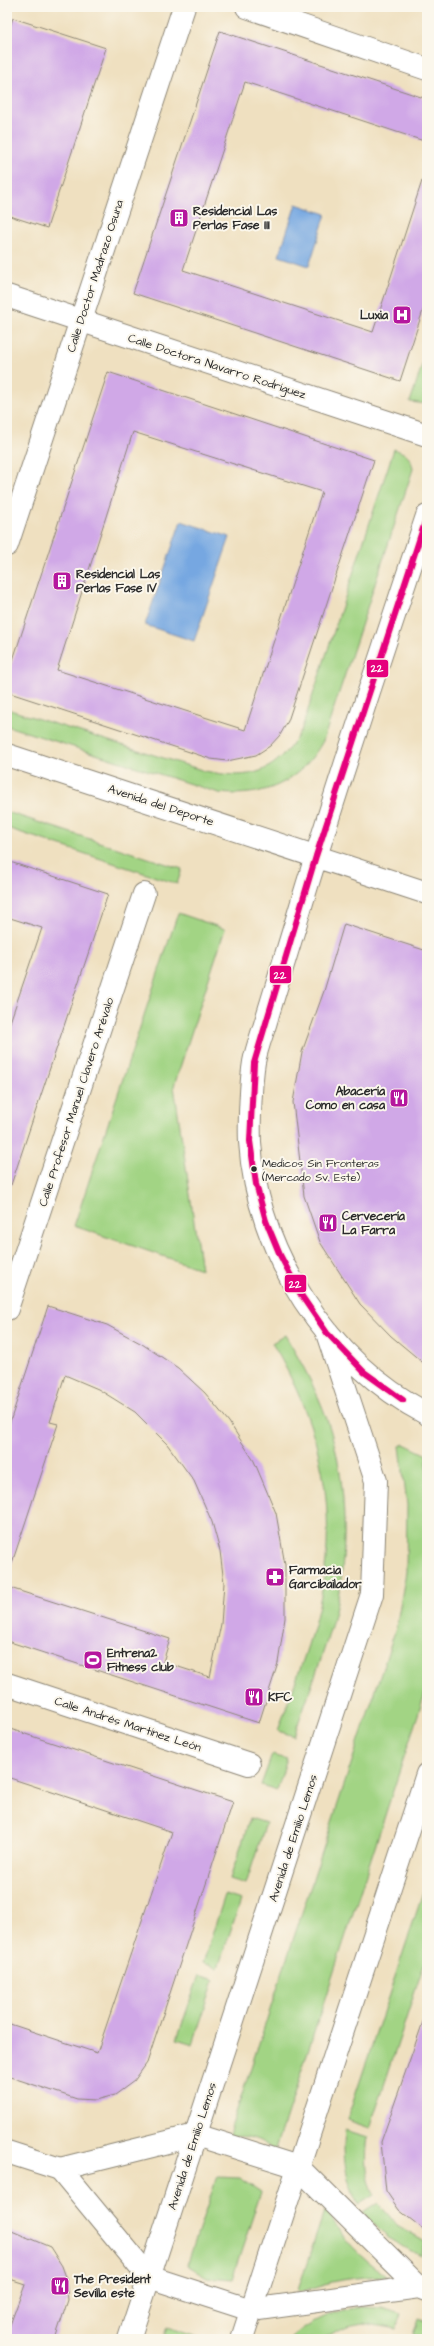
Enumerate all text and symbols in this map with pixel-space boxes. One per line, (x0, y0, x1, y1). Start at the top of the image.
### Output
street label: Calle Doctor Madrazo Osuna (63, 198, 128, 355)
place label: Residencial Las Perlas Fase III (193, 203, 277, 234)
building icon: Residencial Las Perlas Fase III (168, 207, 190, 229)
hospital icon: Luxia (391, 304, 413, 326)
place label: Luxia (360, 307, 389, 324)
street label: Calle Doctora Navarro Rodríguez (125, 330, 308, 404)
place label: Residencial Las Perlas Fase IV (76, 566, 160, 597)
building icon: Residencial Las Perlas Fase IV (51, 570, 73, 592)
line badge: 22 (366, 659, 389, 678)
text: 22 (370, 661, 384, 676)
street label: Avenida del Deporte (106, 780, 216, 831)
line badge: 22 (269, 965, 292, 984)
text: 22 (273, 968, 287, 983)
street label: Calle Profesor Manuel Clavero Arévalo (35, 995, 118, 1209)
place label: Abacería Como en casa (306, 1083, 386, 1114)
restaurant icon: Abacería Como en casa (388, 1087, 410, 1109)
place label: Medicos Sin Fronteras (Mercado Sv. Este) (262, 1156, 380, 1185)
marker: Medicos Sin Fronteras (Mercado Sv. Este) (249, 1164, 259, 1174)
place label: Cervecería La Farra (342, 1208, 406, 1239)
restaurant icon: Cervecería La Farra (317, 1212, 339, 1234)
line badge: 22 (284, 1274, 307, 1293)
text: 22 (288, 1277, 302, 1292)
place label: Farmacia Garcibailador (289, 1562, 362, 1593)
pharmacy icon: Farmacia Garcibailador (264, 1566, 286, 1588)
place label: Entrena2 Fitness club (107, 1645, 174, 1676)
sports icon: Entrena2 Fitness club (82, 1649, 104, 1671)
restaurant icon: KFC (243, 1686, 265, 1708)
place label: KFC (268, 1689, 293, 1706)
street label: Calle Andrés Martínez León (52, 1693, 203, 1756)
street label: Avenida de Emilio Lemos (265, 1772, 322, 1904)
street label: Avenida de Emilio Lemos (164, 2080, 221, 2212)
place label: The President Sevilla este (73, 2271, 151, 2302)
restaurant icon: The President Sevilla este (49, 2275, 71, 2297)

